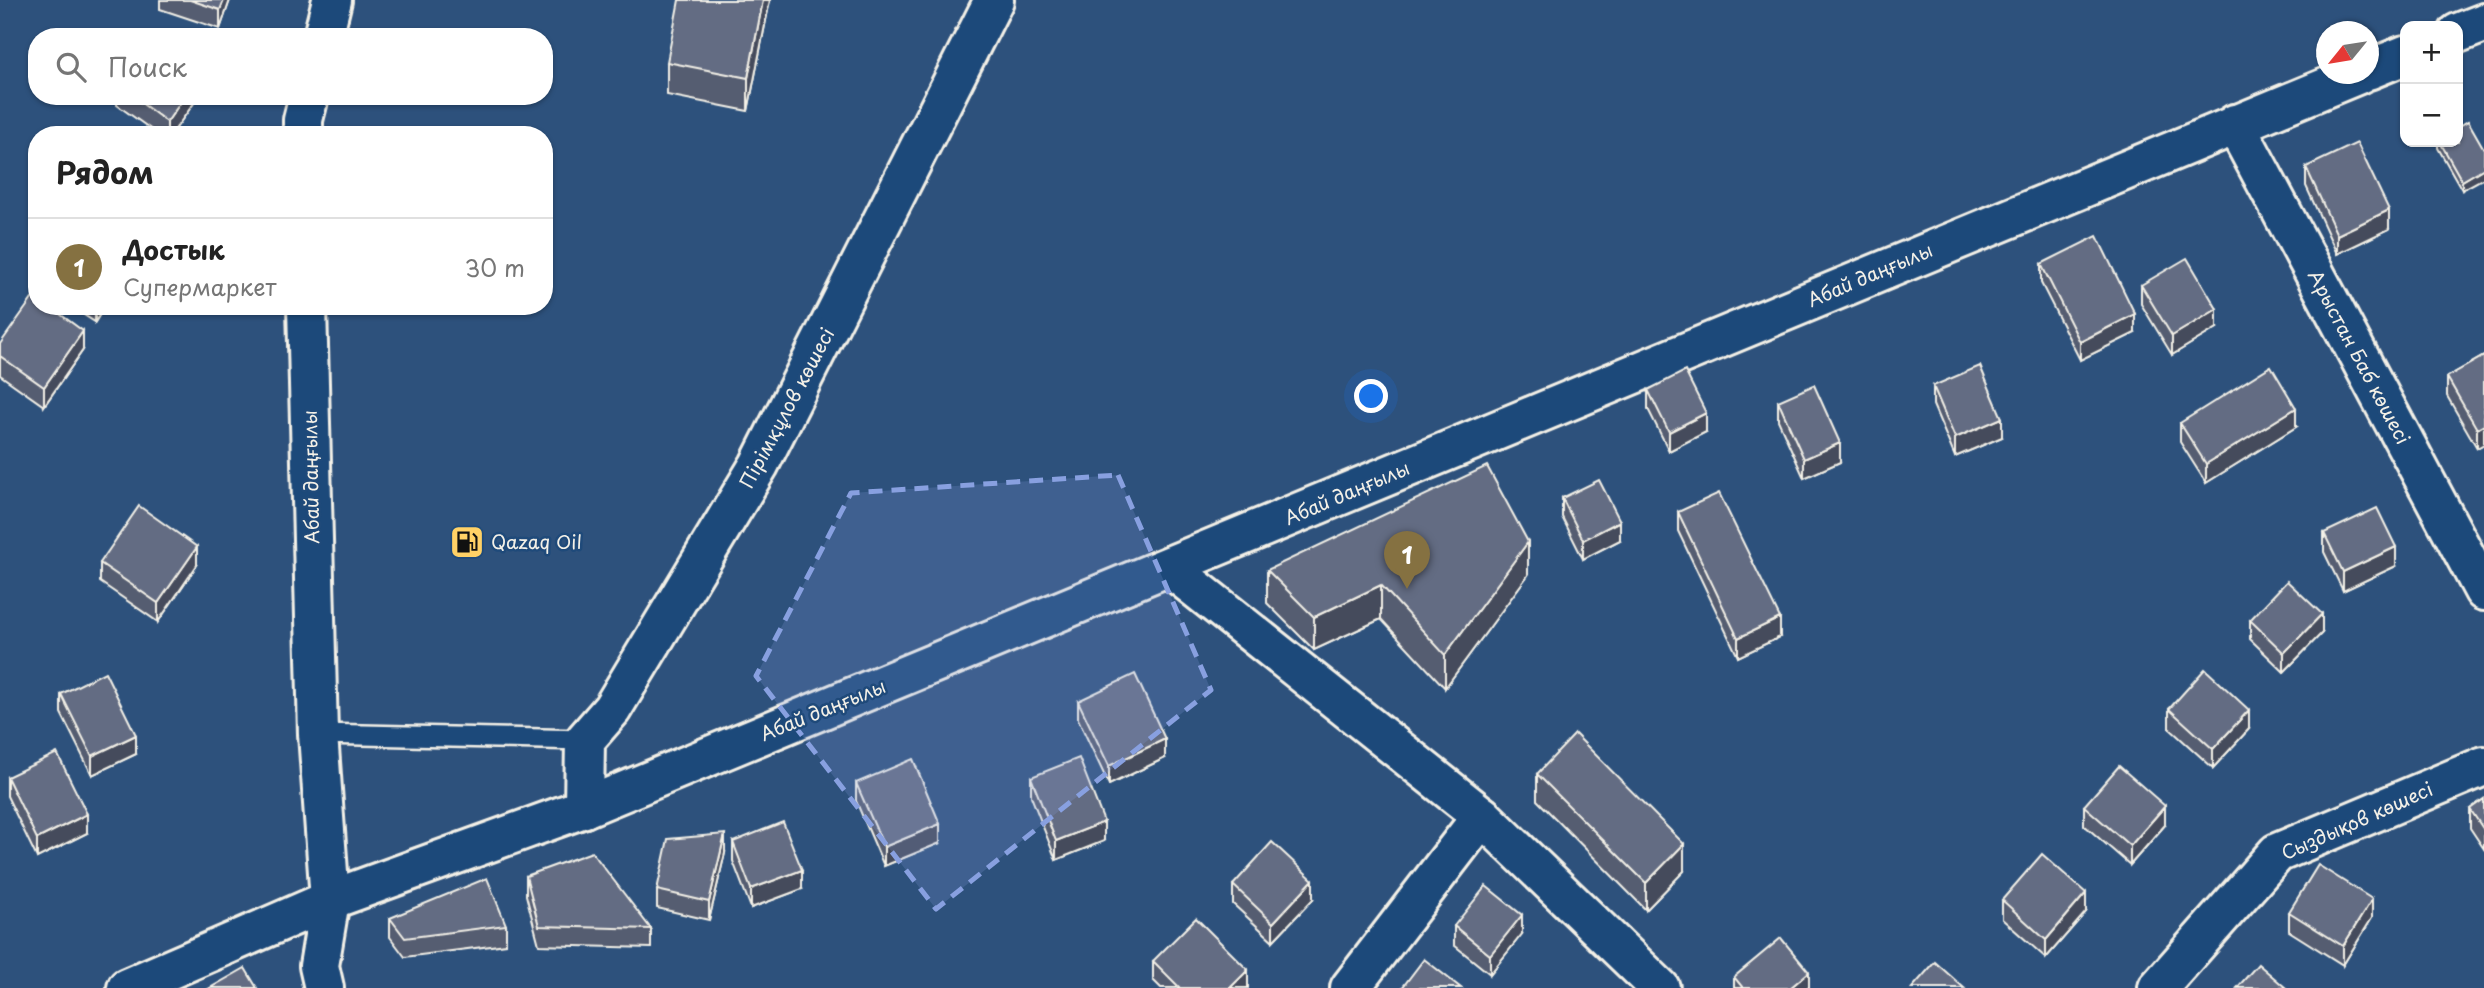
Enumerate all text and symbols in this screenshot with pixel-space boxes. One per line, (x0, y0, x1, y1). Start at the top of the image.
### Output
north arrow (2316, 21, 2379, 84)
map controls (2400, 21, 2463, 147)
button: + (2400, 21, 2463, 84)
search box (28, 28, 553, 105)
text: Поиск (108, 47, 187, 86)
icon: search (52, 48, 90, 86)
button: − (2400, 84, 2463, 147)
text: Рядом (56, 149, 154, 194)
text: Достык (123, 230, 224, 269)
street label: Абай даңғылы (1803, 235, 1937, 313)
text: 1 (74, 250, 85, 285)
text: 30 m (464, 250, 525, 285)
street label: Арыстан Баб көшесі (2302, 264, 2418, 449)
text: Супермаркет (123, 269, 277, 304)
street label: Пірімқұлов көшесі (732, 322, 840, 493)
your location (1354, 379, 1388, 413)
street label: Абай даңғылы (295, 410, 325, 544)
street label: Абай даңғылы (1280, 453, 1414, 531)
fuel station icon: Qazaq Oil (448, 523, 486, 561)
place label: Qazaq Oil (491, 527, 582, 555)
pin: 1 (1384, 531, 1430, 589)
street label: Абай даңғылы (755, 671, 890, 747)
street label: Сыздықов көшесі (2276, 774, 2437, 866)

